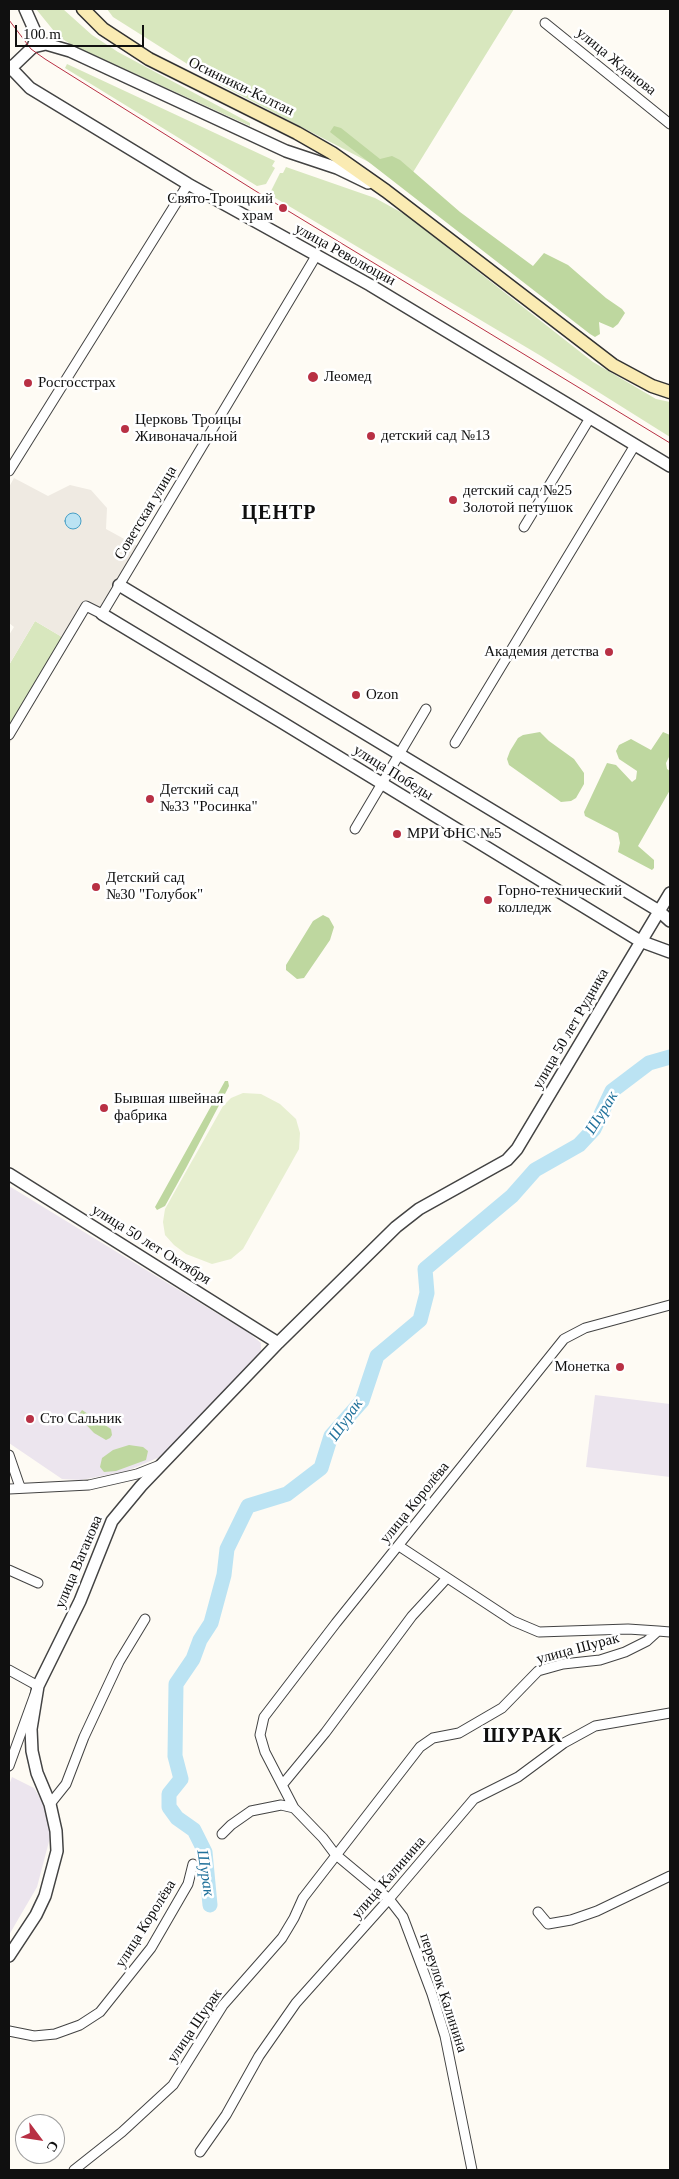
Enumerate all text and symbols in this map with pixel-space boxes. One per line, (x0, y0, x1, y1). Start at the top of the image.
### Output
scale bar (18, 15, 146, 47)
street label: улица Жданова (572, 24, 660, 100)
text: 100 m (23, 26, 61, 42)
street label: Осинники-Калтан (185, 54, 297, 120)
place label: Свято-Троицкий храм (167, 190, 273, 225)
marker: Свято-Троицкий храм (277, 202, 289, 214)
street label: улица Революции (291, 220, 399, 290)
place label: Леомед (324, 368, 372, 386)
marker: Леомед (306, 370, 320, 384)
place label: Росгосстрах (38, 374, 116, 392)
marker: Росгосстрах (22, 377, 34, 389)
place label: Церковь Троицы Живоначальной (135, 411, 241, 446)
marker: Церковь Троицы Живоначальной (119, 423, 131, 435)
place label: детский сад №13 (381, 427, 490, 445)
marker: детский сад №13 (365, 430, 377, 442)
street label: Советская улица (111, 463, 181, 563)
place label: детский сад №25 Золотой петушок (463, 482, 573, 517)
marker: детский сад №25 Золотой петушок (447, 494, 459, 506)
district label: ЦЕНТР (241, 502, 317, 526)
place label: Академия детства (484, 643, 599, 661)
marker: Академия детства (603, 646, 615, 658)
place label: Ozon (366, 686, 398, 704)
marker: Ozon (350, 689, 362, 701)
street label: улица Победы (350, 741, 436, 805)
place label: Детский сад №33 "Росинка" (160, 781, 258, 816)
marker: Детский сад №33 "Росинка" (144, 793, 156, 805)
place label: МРИ ФНС №5 (407, 825, 502, 843)
marker: МРИ ФНС №5 (391, 828, 403, 840)
place label: Детский сад №30 "Голубок" (106, 869, 203, 904)
marker: Детский сад №30 "Голубок" (90, 881, 102, 893)
place label: Горно-технический колледж (498, 882, 622, 917)
marker: Горно-технический колледж (482, 894, 494, 906)
street label: улица 50 лет Рудника (529, 965, 613, 1093)
water label: Шурак (581, 1088, 623, 1138)
place label: Бывшая швейная фабрика (114, 1090, 223, 1125)
marker: Бывшая швейная фабрика (98, 1102, 110, 1114)
street label: улица 50 лет Октября (88, 1201, 214, 1289)
place label: Монетка (555, 1358, 610, 1376)
marker: Монетка (614, 1361, 626, 1373)
water label: Шурак (325, 1395, 367, 1445)
place label: Сто Сальник (40, 1410, 122, 1428)
marker: Сто Сальник (24, 1413, 36, 1425)
street label: улица Королёва (377, 1458, 453, 1548)
street label: улица Ваганова (51, 1513, 107, 1611)
street label: улица Шурак (535, 1629, 621, 1669)
district label: ШУРАК (482, 1725, 564, 1749)
street label: улица Калинина (348, 1833, 430, 1923)
water label: Шурак (192, 1848, 218, 1898)
street label: улица Королёва (112, 1877, 180, 1971)
street label: переулок Калинина (415, 1931, 471, 2055)
street label: улица Шурак (164, 1986, 226, 2066)
north arrow (15, 2114, 65, 2164)
text: С (43, 2138, 61, 2155)

